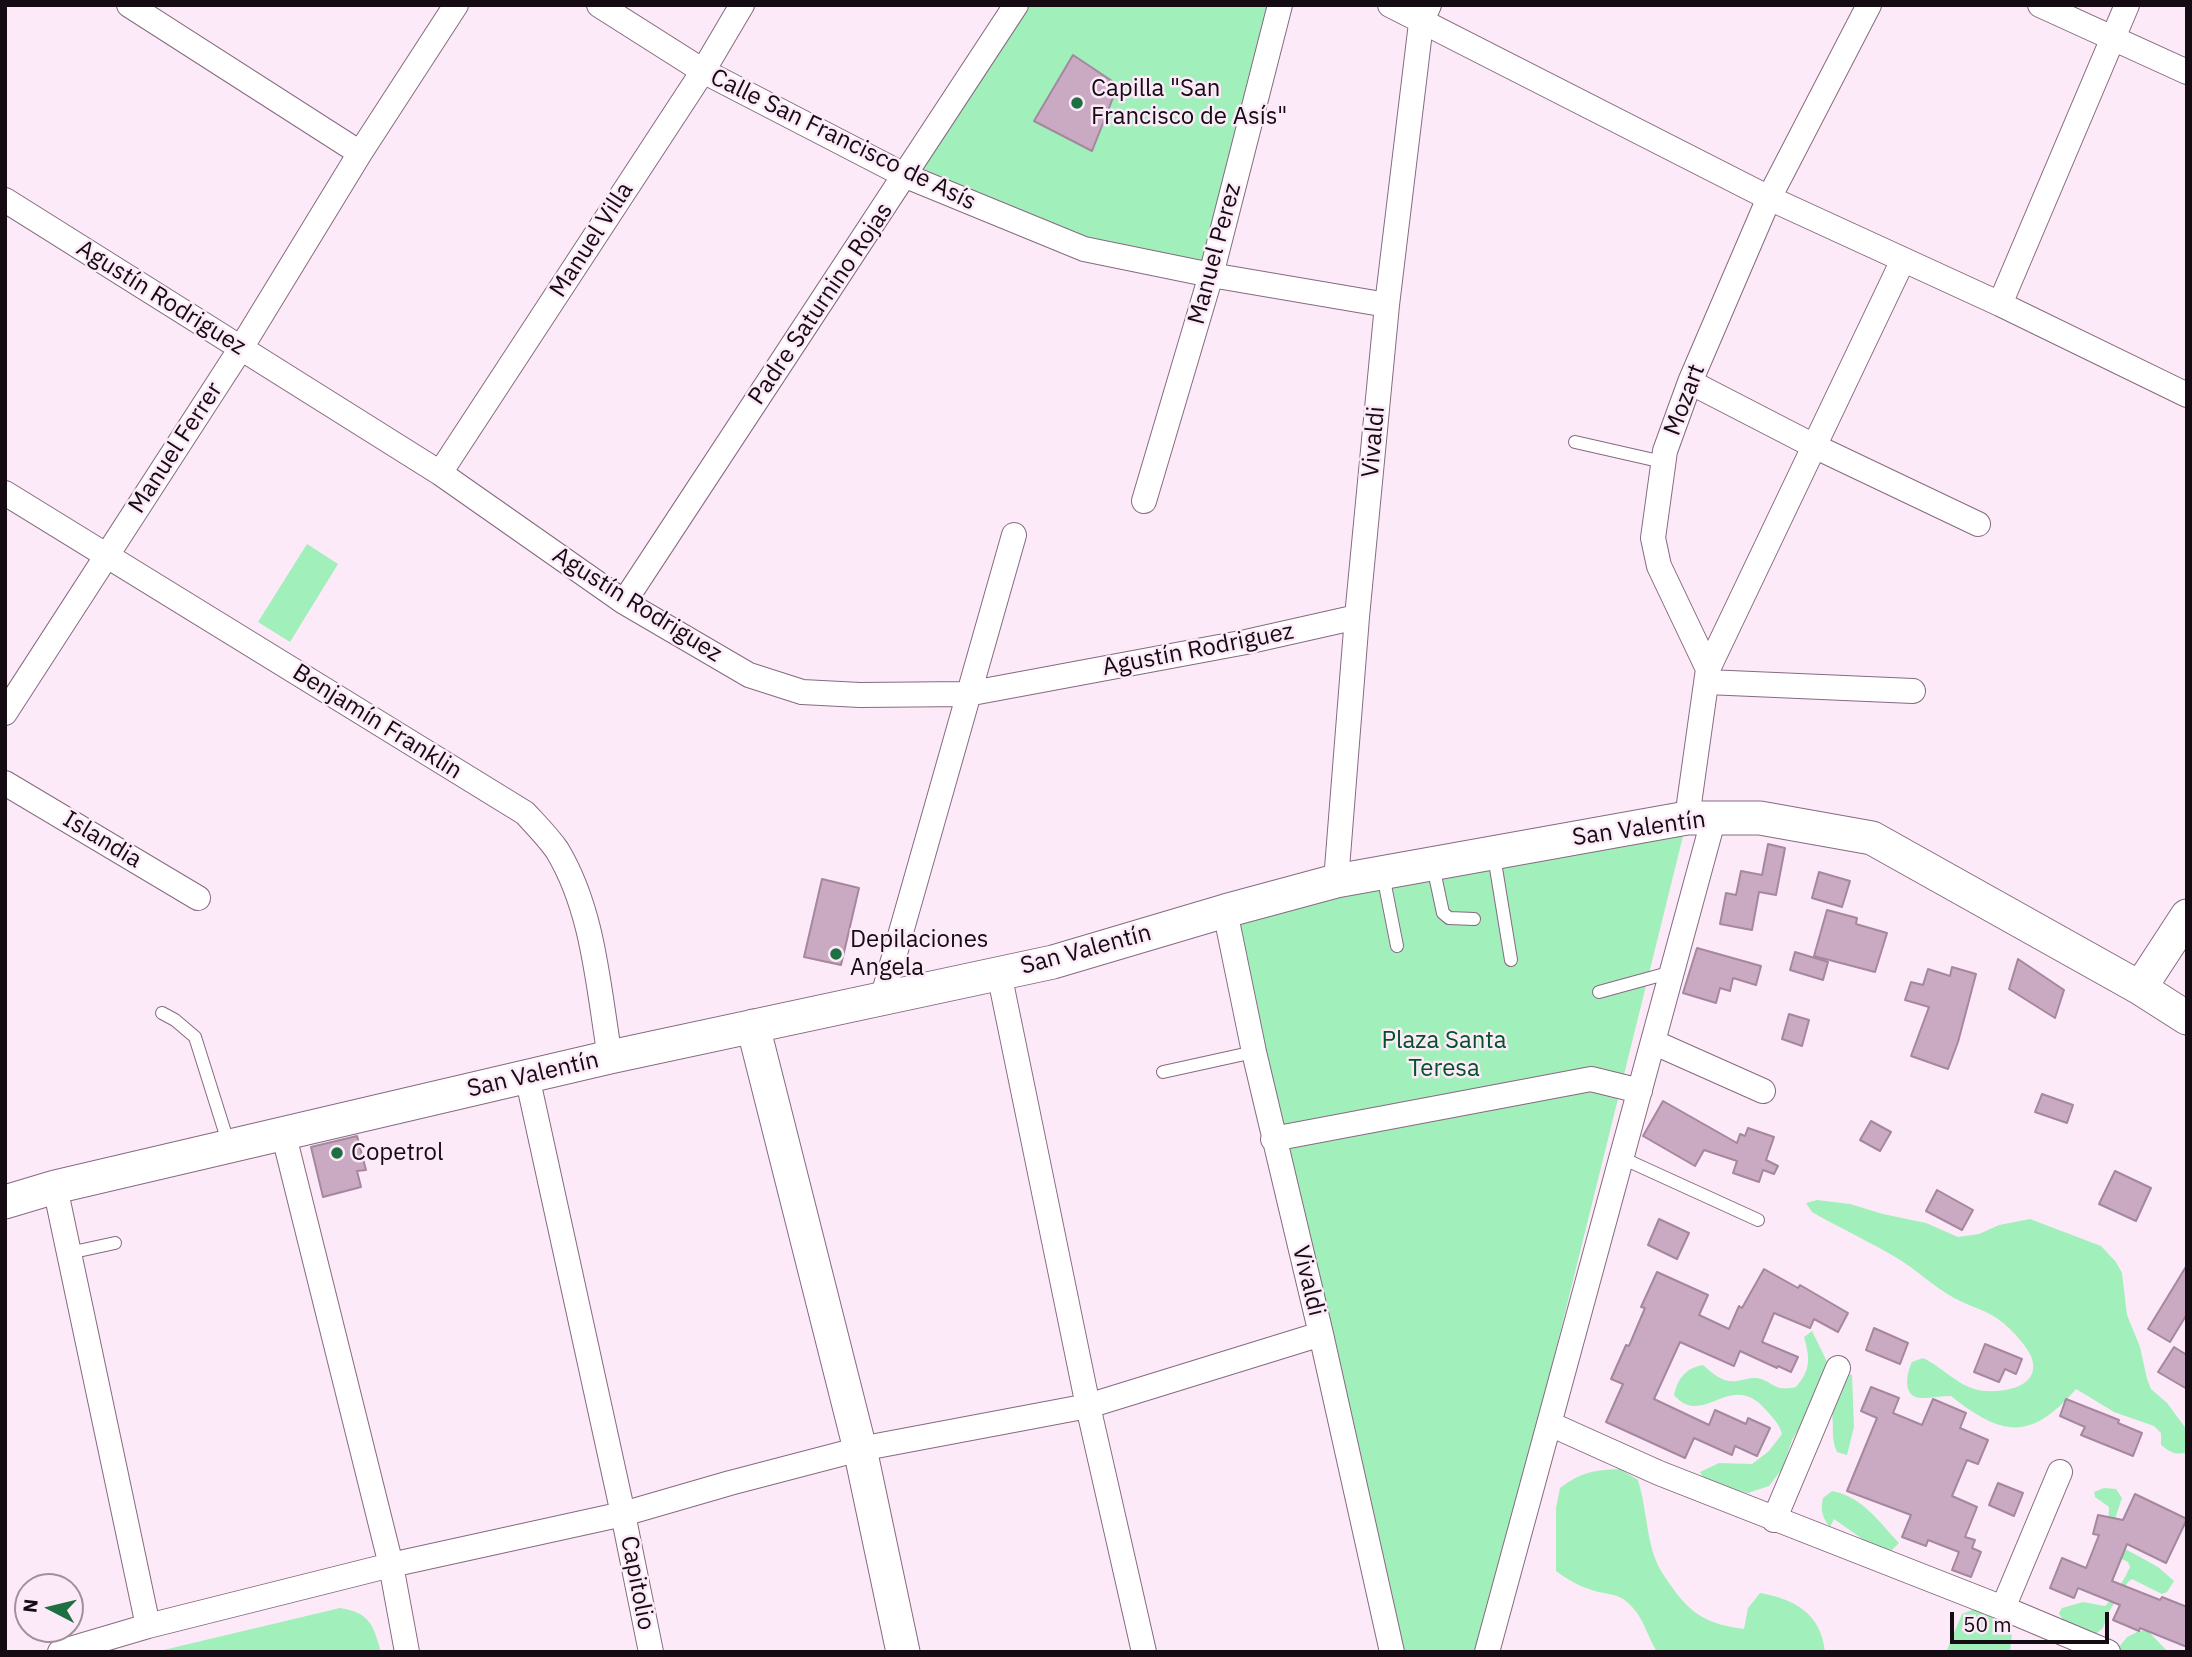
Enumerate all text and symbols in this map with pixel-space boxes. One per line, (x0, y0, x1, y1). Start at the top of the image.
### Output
street label: Calle San Francisco de Asís (705, 63, 981, 217)
place label: Capilla "San Francisco de Asís" (1091, 75, 1287, 131)
marker: Capilla "San Francisco de Asís" (1069, 95, 1085, 111)
street label: Manuel Villa (544, 177, 640, 303)
street label: Manuel Perez (1182, 180, 1248, 328)
street label: Padre Saturnino Rojas (743, 197, 899, 411)
street label: Agustín Rodriguez (71, 234, 251, 362)
street label: Mozart (1658, 360, 1712, 440)
street label: Manuel Ferrer (123, 377, 229, 519)
street label: Vivaldi (1357, 405, 1391, 479)
street label: Agustín Rodriguez (547, 541, 727, 669)
street label: Agustín Rodriguez (1100, 617, 1296, 683)
street label: Benjamín Franklin (287, 658, 467, 786)
street label: Islandia (57, 805, 147, 875)
street label: San Valentín (1571, 805, 1707, 853)
street label: San Valentín (1017, 919, 1155, 981)
place label: Depilaciones Angela (850, 926, 989, 982)
marker: Depilaciones Angela (828, 946, 844, 962)
park label: Plaza Santa Teresa (1381, 1027, 1507, 1083)
street label: San Valentín (464, 1046, 602, 1104)
place label: Copetrol (351, 1139, 444, 1167)
marker: Copetrol (329, 1145, 345, 1161)
street label: Vivaldi (1285, 1243, 1331, 1319)
street label: Capitolio (614, 1533, 660, 1633)
north arrow (14, 1573, 84, 1643)
text: N (17, 1597, 43, 1614)
scale bar (1954, 1598, 2113, 1642)
text: 50 m (1963, 1610, 2012, 1638)

